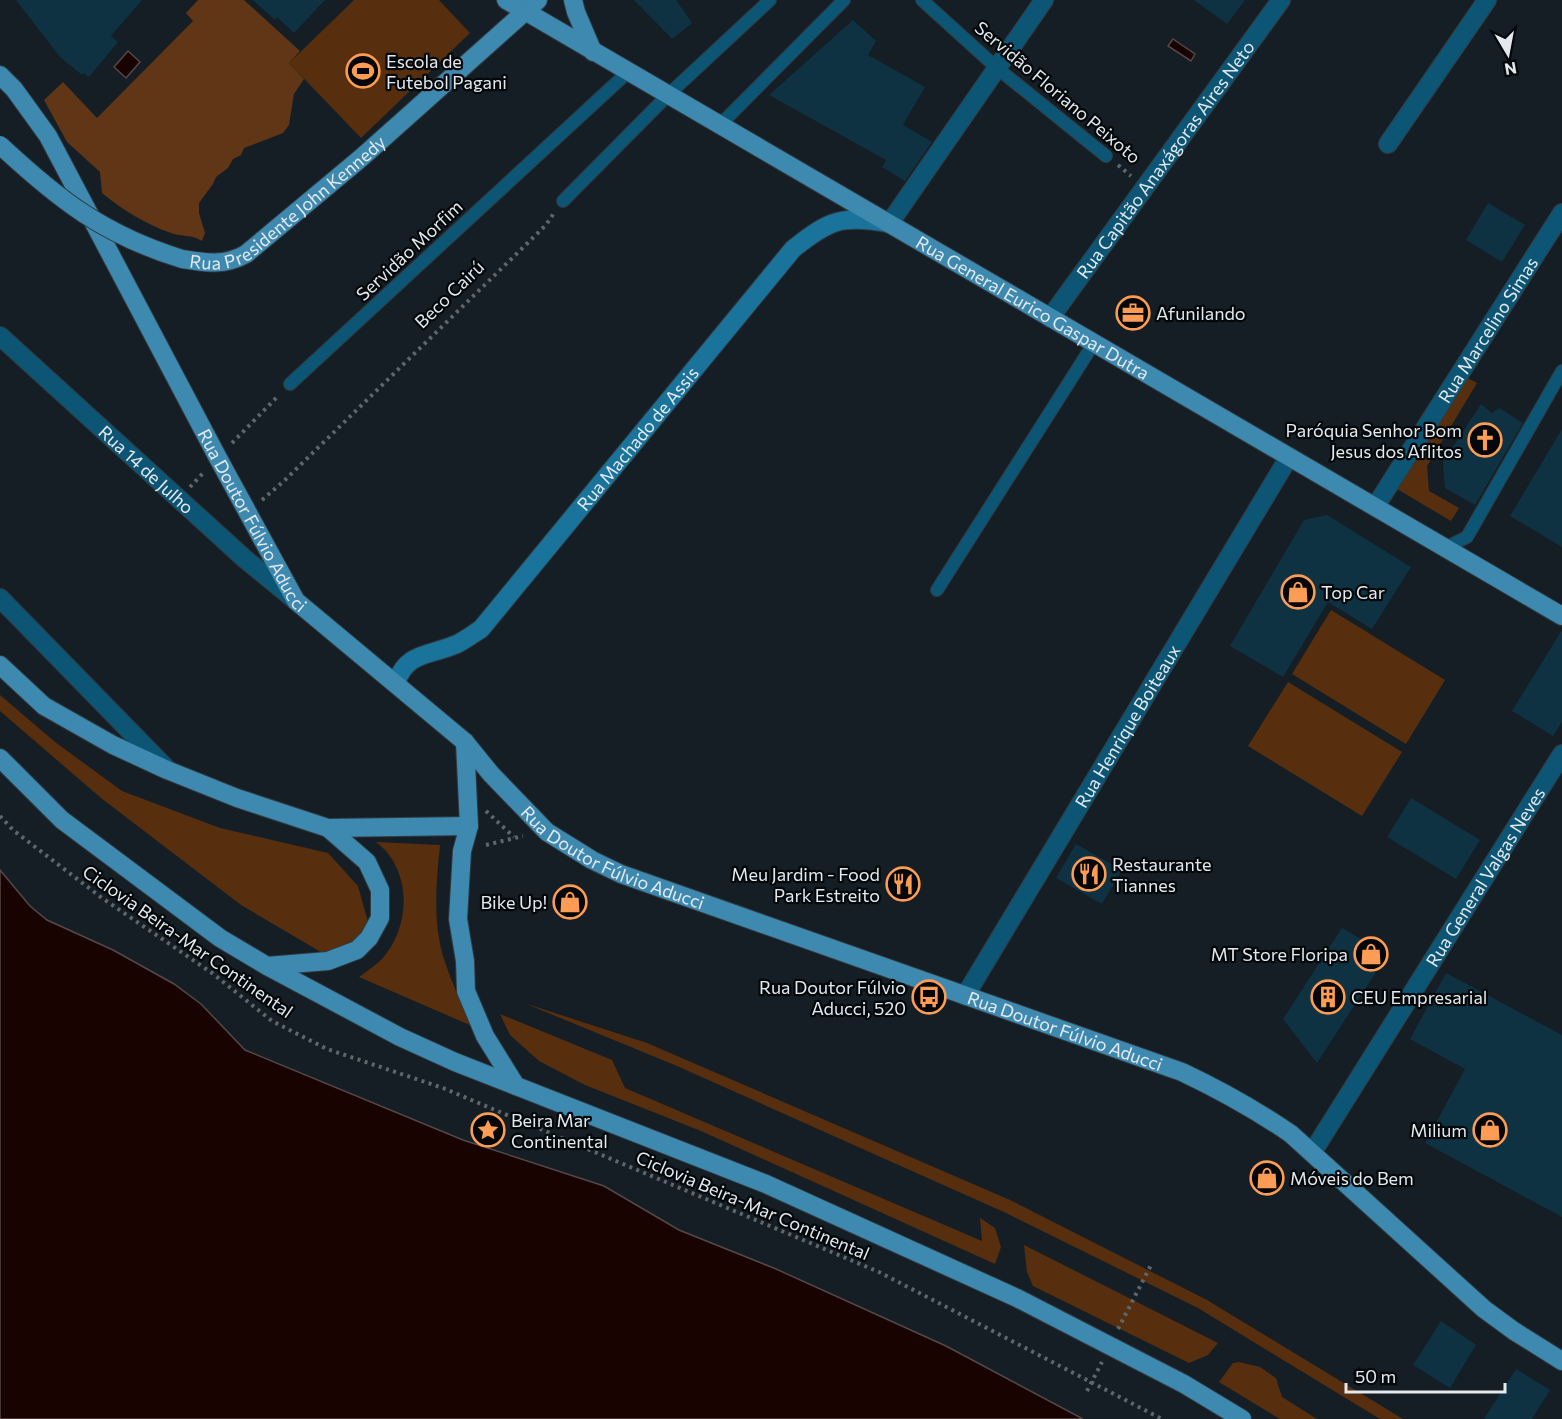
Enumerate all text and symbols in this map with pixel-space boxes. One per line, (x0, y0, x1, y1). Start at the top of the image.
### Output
street label: Servidão Floriano Peixoto (971, 16, 1145, 168)
north arrow (1478, 24, 1538, 84)
street label: Rua Capitão Anaxágoras Aires Neto (1072, 36, 1259, 283)
place label: Escola de Futebol Pagani (386, 50, 507, 93)
sports icon: Escola de Futebol Pagani (345, 53, 381, 89)
text: N (1503, 59, 1518, 80)
street label: Rua Presidente John Kennedy (188, 131, 390, 274)
street label: Servidão Morfim (351, 195, 467, 305)
street label: Rua General Eurico Gaspar Dutra (912, 231, 1153, 384)
street label: Rua Marcelino Simas (1433, 253, 1542, 407)
street label: Beco Cairú (410, 256, 488, 332)
office icon: Afunilando (1115, 295, 1151, 331)
place label: Afunilando (1156, 302, 1246, 324)
street label: Rua Machado de Assis (572, 362, 703, 515)
place label: Paróquia Senhor Bom Jesus dos Aflitos (1285, 419, 1462, 462)
street label: Rua 14 de Julho (94, 420, 199, 518)
church icon: Paróquia Senhor Bom Jesus dos Aflitos (1467, 422, 1503, 458)
street label: Rua Doutor Fúlvio Aducci (194, 425, 311, 616)
shop icon: Top Car (1280, 574, 1316, 610)
place label: Top Car (1321, 581, 1385, 603)
street label: Rua Henrique Boiteaux (1070, 640, 1185, 812)
street label: Rua General Valgas Neves (1421, 783, 1550, 971)
street label: Rua Doutor Fúlvio Aducci (517, 801, 707, 914)
place label: Restaurante Tiannes (1112, 853, 1211, 896)
restaurant icon: Restaurante Tiannes (1071, 856, 1107, 892)
street label: Ciclovia Beira-Mar Continental (79, 860, 297, 1022)
place label: Meu Jardim - Food Park Estreito (731, 863, 880, 906)
restaurant icon: Meu Jardim - Food Park Estreito (885, 866, 921, 902)
shop icon: Bike Up! (552, 884, 588, 920)
place label: Bike Up! (480, 891, 547, 913)
shop icon: MT Store Floripa (1353, 936, 1389, 972)
place label: MT Store Floripa (1211, 943, 1348, 965)
place label: Rua Doutor Fúlvio Aducci, 520 (759, 976, 906, 1019)
bus stop icon: Rua Doutor Fúlvio Aducci, 520 (911, 979, 947, 1015)
building icon: CEU Empresarial (1310, 979, 1346, 1015)
street label: Rua Doutor Fúlvio Aducci (965, 986, 1166, 1075)
place label: CEU Empresarial (1351, 986, 1487, 1008)
place label: Beira Mar Continental (511, 1109, 608, 1152)
place icon: Beira Mar Continental (470, 1112, 506, 1148)
shop icon: Milium (1472, 1112, 1508, 1148)
place label: Milium (1410, 1119, 1467, 1141)
street label: Ciclovia Beira-Mar Continental (633, 1146, 873, 1264)
shop icon: Móveis do Bem (1249, 1160, 1285, 1196)
place label: Móveis do Bem (1290, 1167, 1414, 1189)
scale bar (1346, 1356, 1505, 1394)
text: 50 m (1355, 1365, 1396, 1387)

